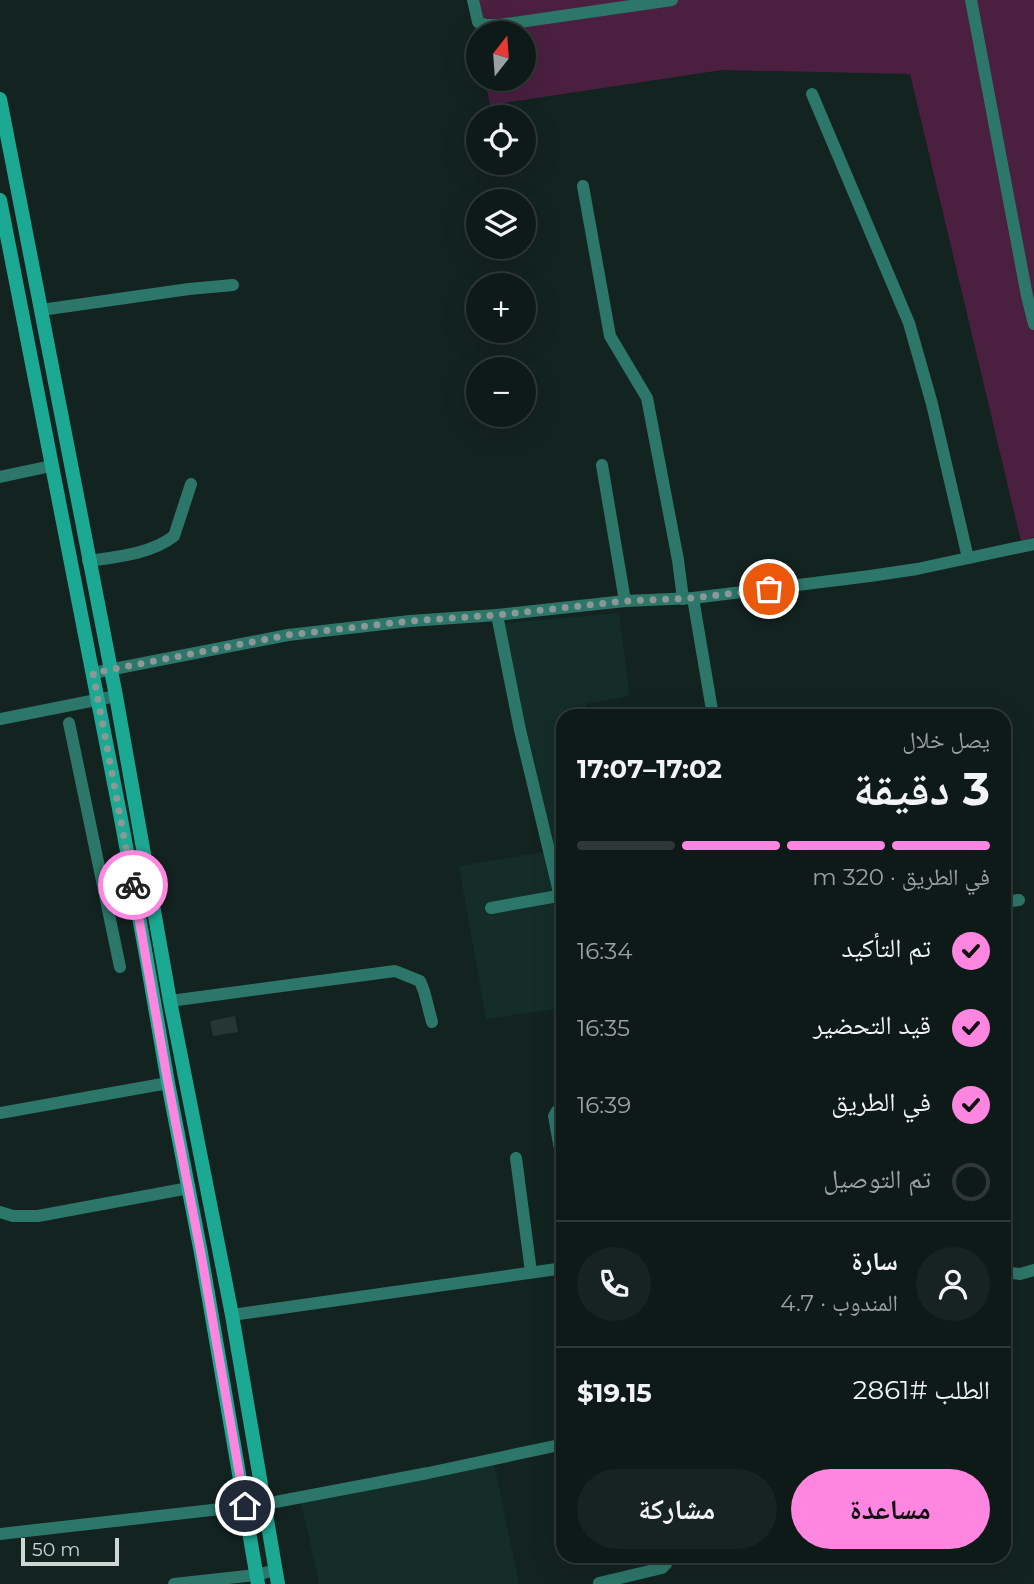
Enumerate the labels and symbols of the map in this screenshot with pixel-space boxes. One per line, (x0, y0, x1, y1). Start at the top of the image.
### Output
north arrow (466, 21, 536, 91)
pin (739, 559, 799, 619)
courier (98, 850, 168, 920)
pin (215, 1476, 275, 1536)
scale bar (21, 1535, 119, 1567)

